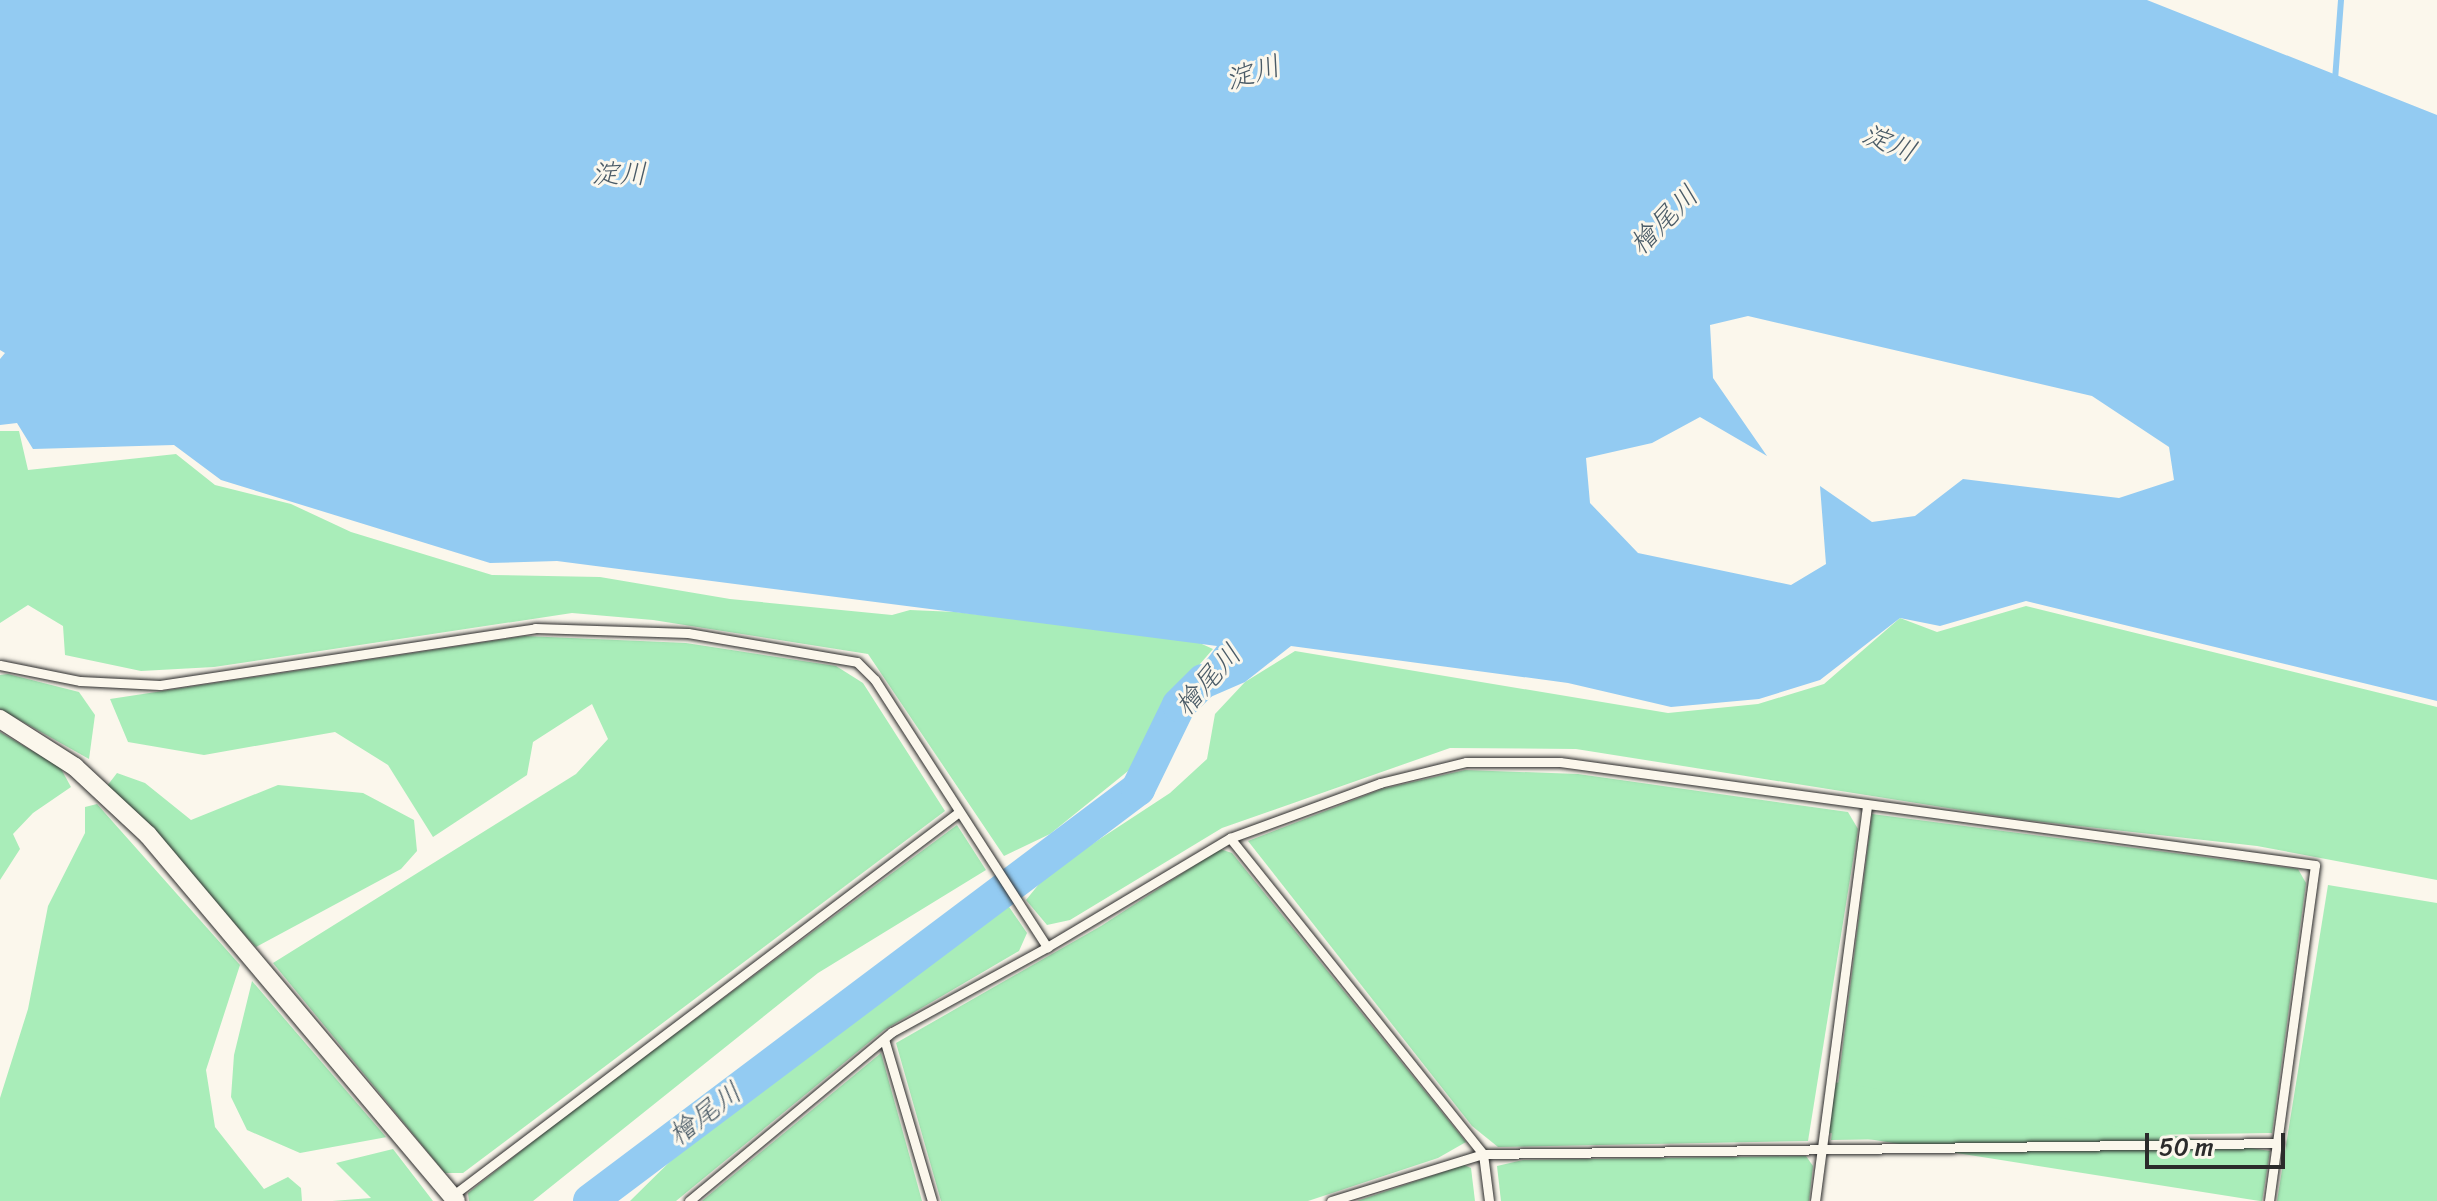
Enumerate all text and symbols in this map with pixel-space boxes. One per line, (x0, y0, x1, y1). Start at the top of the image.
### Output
water label: 淀川 (1221, 49, 1285, 97)
water label: 淀川 (1857, 117, 1921, 169)
water label: 淀川 (591, 157, 647, 191)
water label: 檜尾川 (1622, 178, 1706, 262)
water label: 檜尾川 (1167, 638, 1249, 722)
water label: 檜尾川 (661, 1075, 749, 1153)
scale bar (2149, 1117, 2289, 1167)
text: 50 m (2159, 1126, 2214, 1168)

